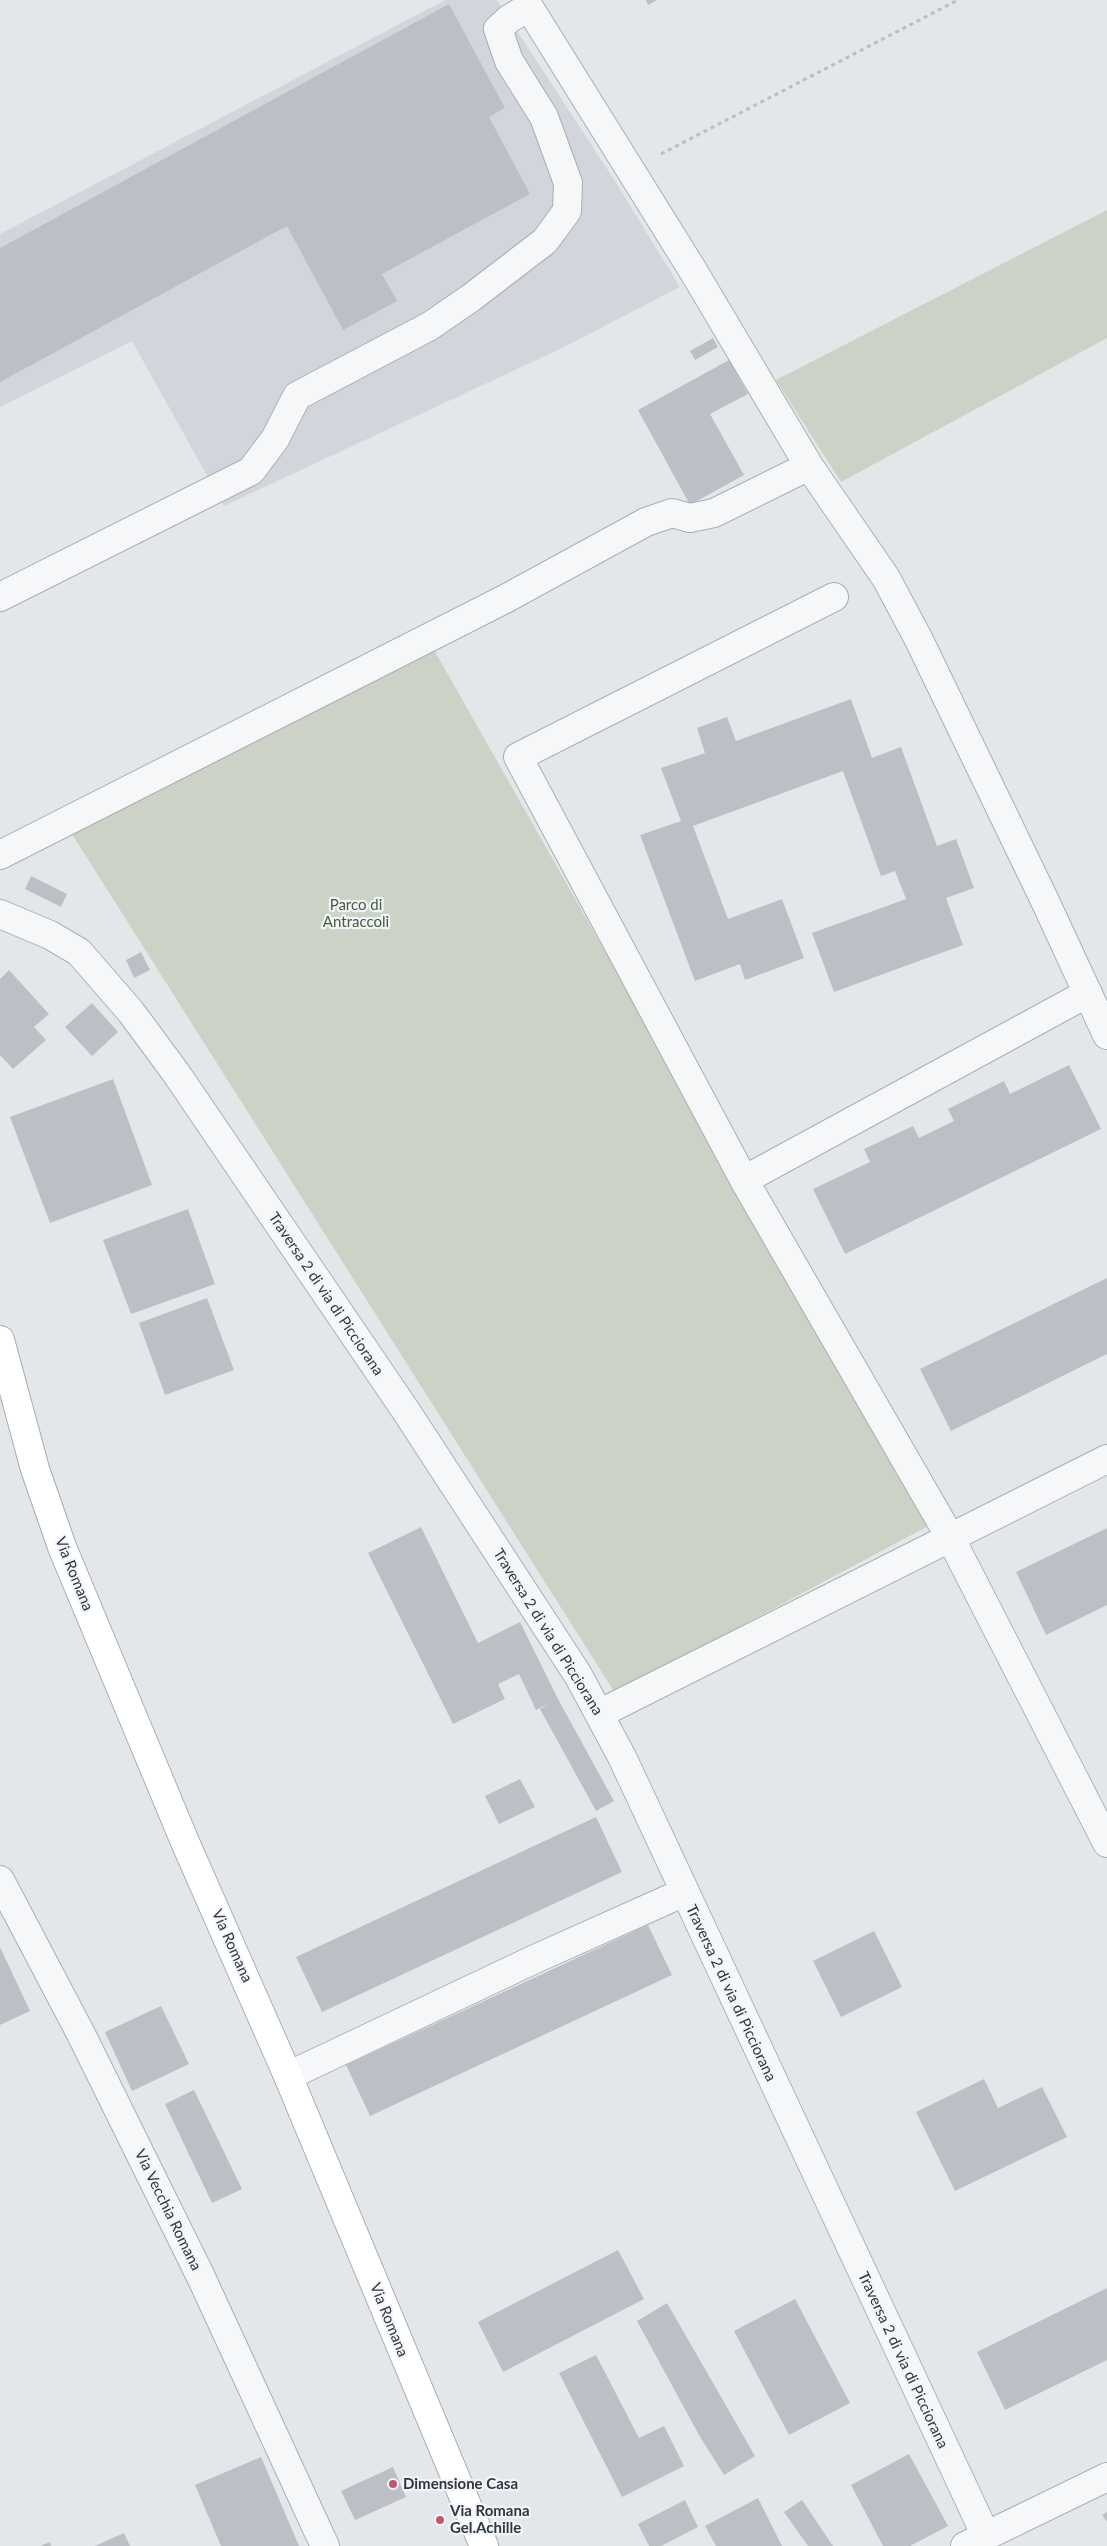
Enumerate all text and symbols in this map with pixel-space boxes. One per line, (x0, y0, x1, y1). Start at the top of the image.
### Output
park label: Parco di Antraccoli (323, 896, 389, 931)
street label: Traversa 2 di via di Picciorana (265, 1209, 387, 1379)
street label: Via Romana (51, 1534, 97, 1614)
street label: Traversa 2 di via di Picciorana (489, 1545, 607, 1719)
street label: Traversa 2 di via di Picciorana (682, 1902, 780, 2084)
street label: Via Romana (208, 1907, 256, 1985)
street label: Via Vecchia Romana (131, 2147, 205, 2273)
street label: Traversa 2 di via di Picciorana (854, 2269, 952, 2451)
street label: Via Romana (366, 2280, 412, 2360)
place label: Dimensione Casa (403, 2475, 518, 2493)
marker: Dimensione Casa (387, 2478, 399, 2490)
place label: Via Romana Gel.Achille (450, 2502, 529, 2537)
marker: Via Romana Gel.Achille (434, 2514, 446, 2526)

